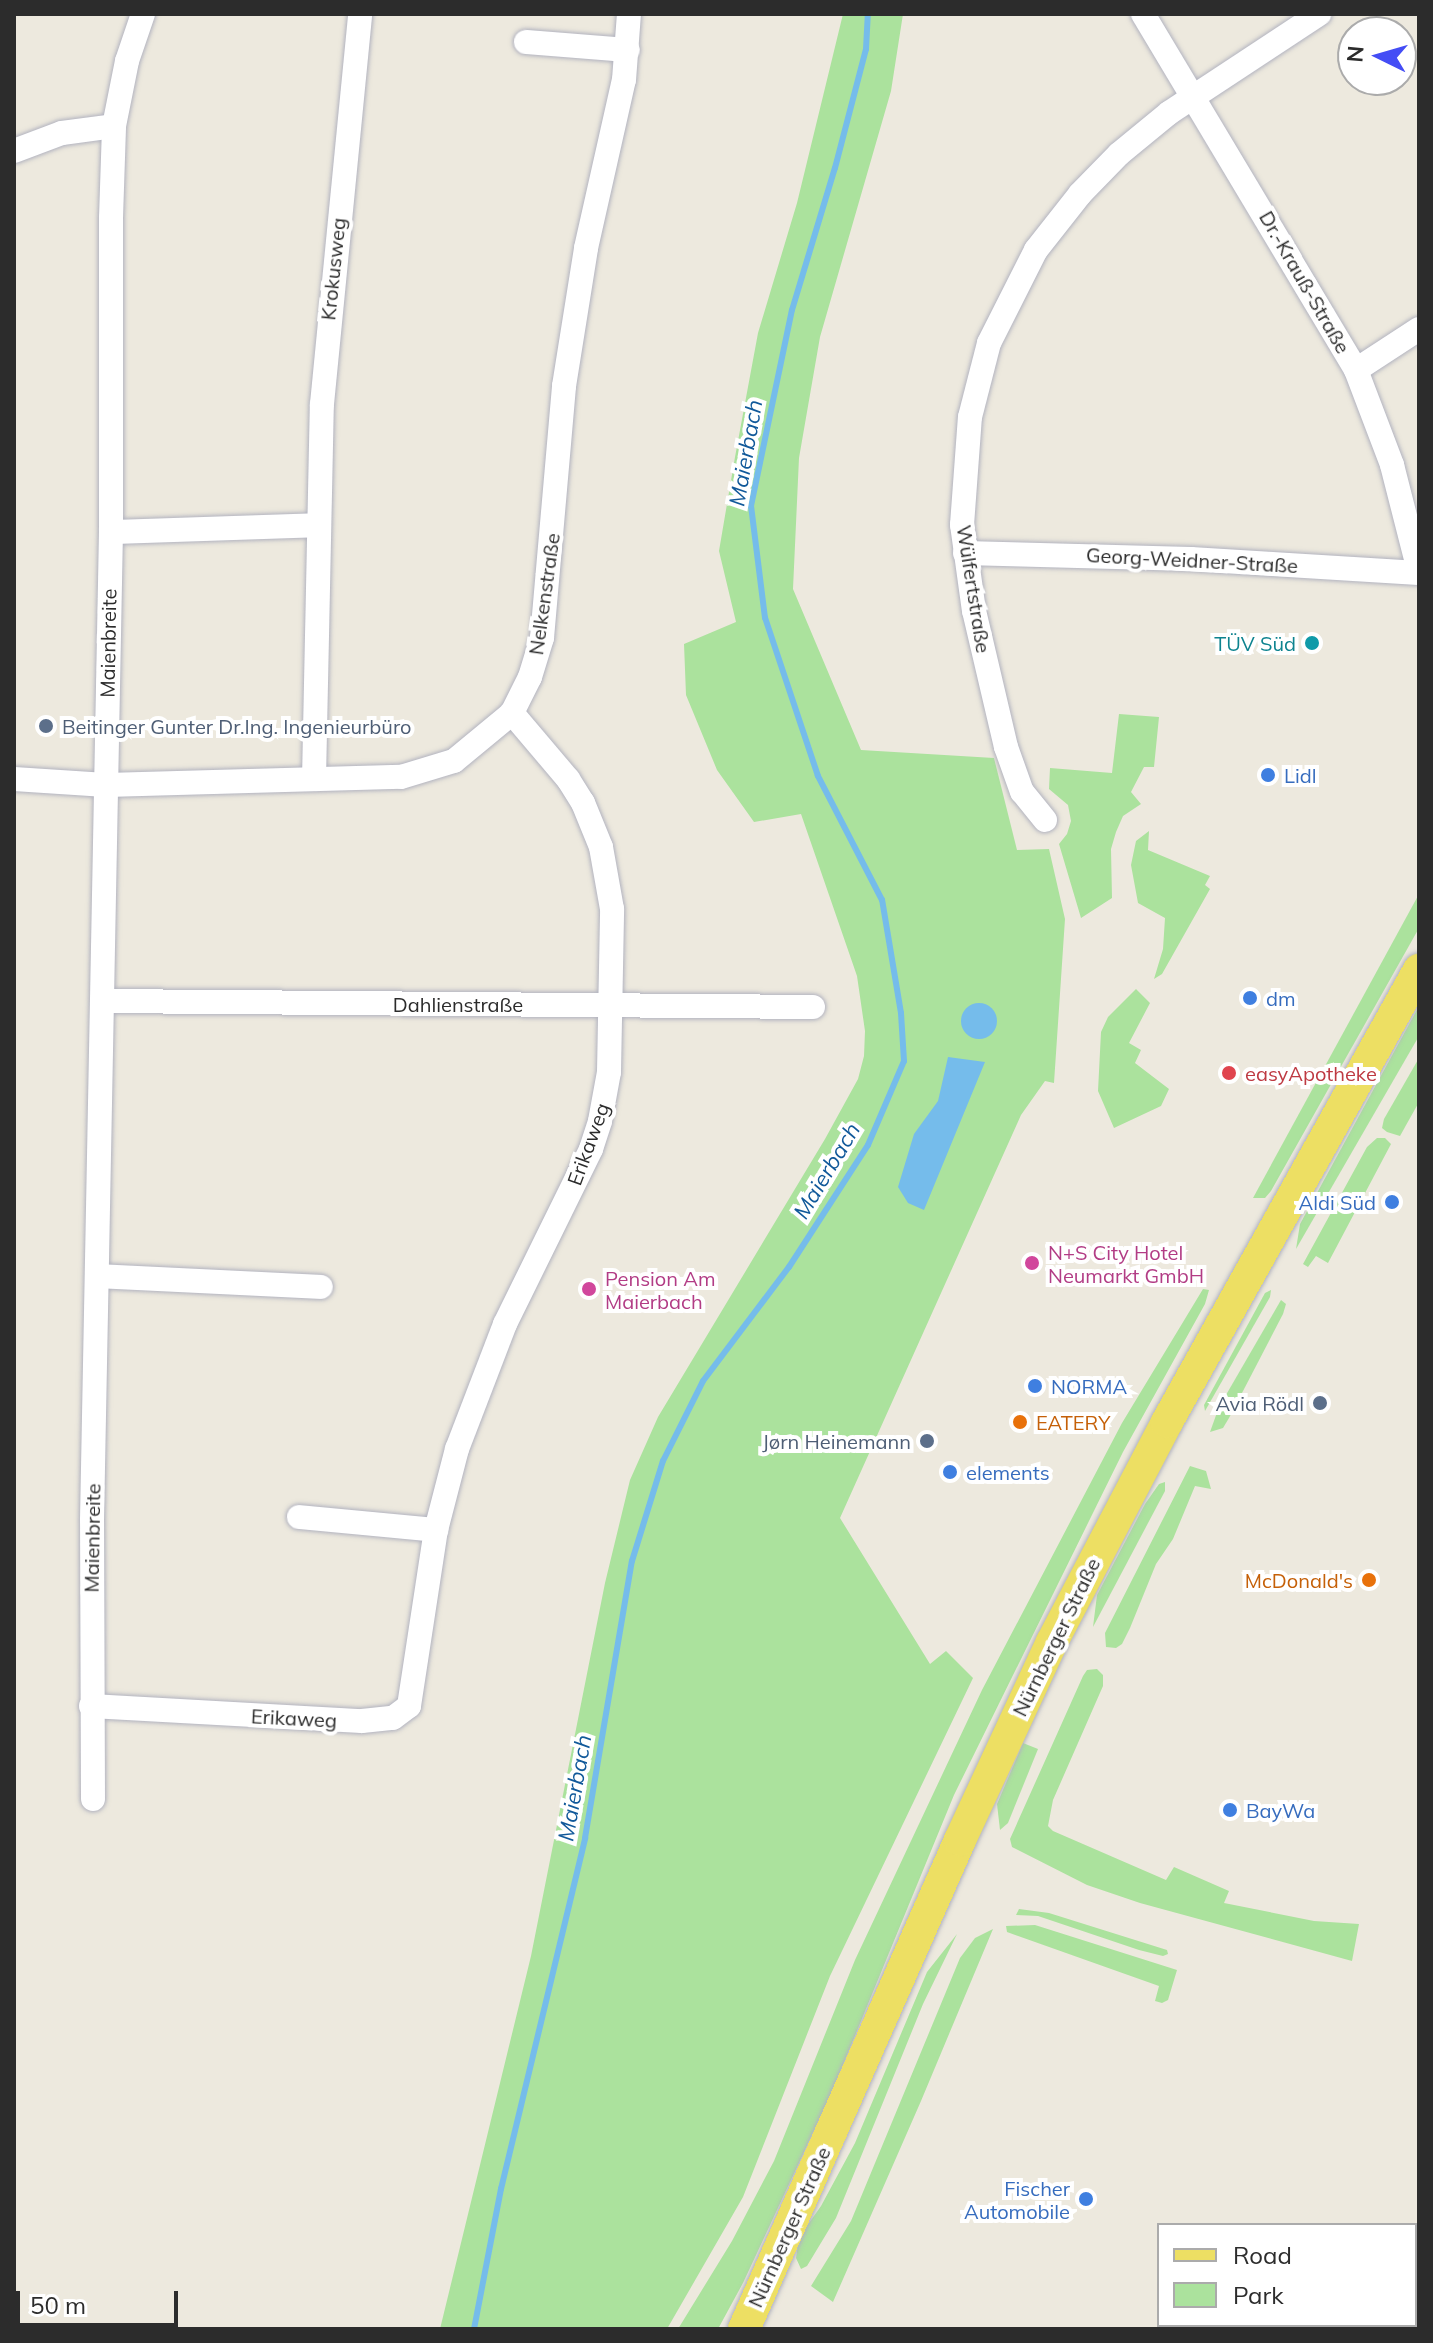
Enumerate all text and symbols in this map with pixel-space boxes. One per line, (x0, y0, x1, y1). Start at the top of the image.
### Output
north arrow (1337, 16, 1417, 96)
text: N (1340, 45, 1370, 64)
street label: Dr.-Krauß-Straße (1254, 207, 1356, 357)
street label: Krokusweg (316, 217, 350, 321)
water label: Maierbach (724, 398, 768, 508)
street label: Wülfertstraße (952, 523, 996, 655)
street label: Nelkenstraße (524, 532, 564, 656)
street label: Georg-Weidner-Straße (1085, 542, 1299, 578)
street label: Maienbreite (95, 588, 121, 698)
place label: TÜV Süd (1214, 631, 1296, 655)
marker: TÜV Süd (1303, 634, 1321, 652)
place label: Beitinger Gunter Dr.Ing. Ingenieurbüro (62, 714, 411, 738)
marker: Beitinger Gunter Dr.Ing. Ingenieurbüro (37, 717, 55, 735)
place label: Lidl (1284, 763, 1316, 787)
marker: Lidl (1259, 766, 1277, 784)
place label: dm (1266, 986, 1296, 1010)
marker: dm (1241, 989, 1259, 1007)
street label: Dahlienstraße (393, 992, 523, 1016)
place label: easyApotheke (1245, 1061, 1377, 1085)
marker: easyApotheke (1220, 1064, 1238, 1082)
street label: Erikaweg (562, 1099, 614, 1189)
water label: Maierbach (788, 1118, 866, 1224)
place label: Aldi Süd (1299, 1190, 1376, 1214)
marker: Aldi Süd (1383, 1193, 1401, 1211)
place label: N+S City Hotel Neumarkt GmbH (1048, 1240, 1204, 1287)
marker: N+S City Hotel Neumarkt GmbH (1023, 1254, 1041, 1272)
place label: Pension Am Maierbach (605, 1266, 715, 1313)
marker: Pension Am Maierbach (580, 1280, 598, 1298)
place label: NORMA (1051, 1374, 1127, 1398)
marker: NORMA (1026, 1377, 1044, 1395)
place label: Avia Rödl (1215, 1391, 1304, 1415)
marker: Avia Rödl (1311, 1394, 1329, 1412)
place label: EATERY (1036, 1410, 1110, 1434)
marker: EATERY (1011, 1413, 1029, 1431)
place label: Jørn Heinemann (762, 1429, 911, 1453)
marker: Jørn Heinemann (918, 1432, 936, 1450)
place label: elements (966, 1460, 1050, 1484)
marker: elements (941, 1463, 959, 1481)
street label: Maienbreite (79, 1483, 105, 1593)
street label: Nürnberger Straße (1007, 1554, 1105, 1720)
place label: McDonald's (1245, 1568, 1353, 1592)
marker: McDonald's (1360, 1571, 1378, 1589)
street label: Erikaweg (250, 1704, 338, 1732)
water label: Maierbach (553, 1733, 597, 1843)
place label: BayWa (1246, 1798, 1315, 1822)
marker: BayWa (1221, 1801, 1239, 1819)
street label: Nürnberger Straße (743, 2143, 835, 2311)
place label: Fischer Automobile (964, 2176, 1070, 2223)
marker: Fischer Automobile (1077, 2190, 1095, 2208)
legend (1157, 2223, 1417, 2327)
text: Road (1233, 2240, 1292, 2270)
scale bar (20, 2275, 182, 2325)
text: Park (1233, 2280, 1284, 2310)
text: 50 m (30, 2290, 86, 2320)

